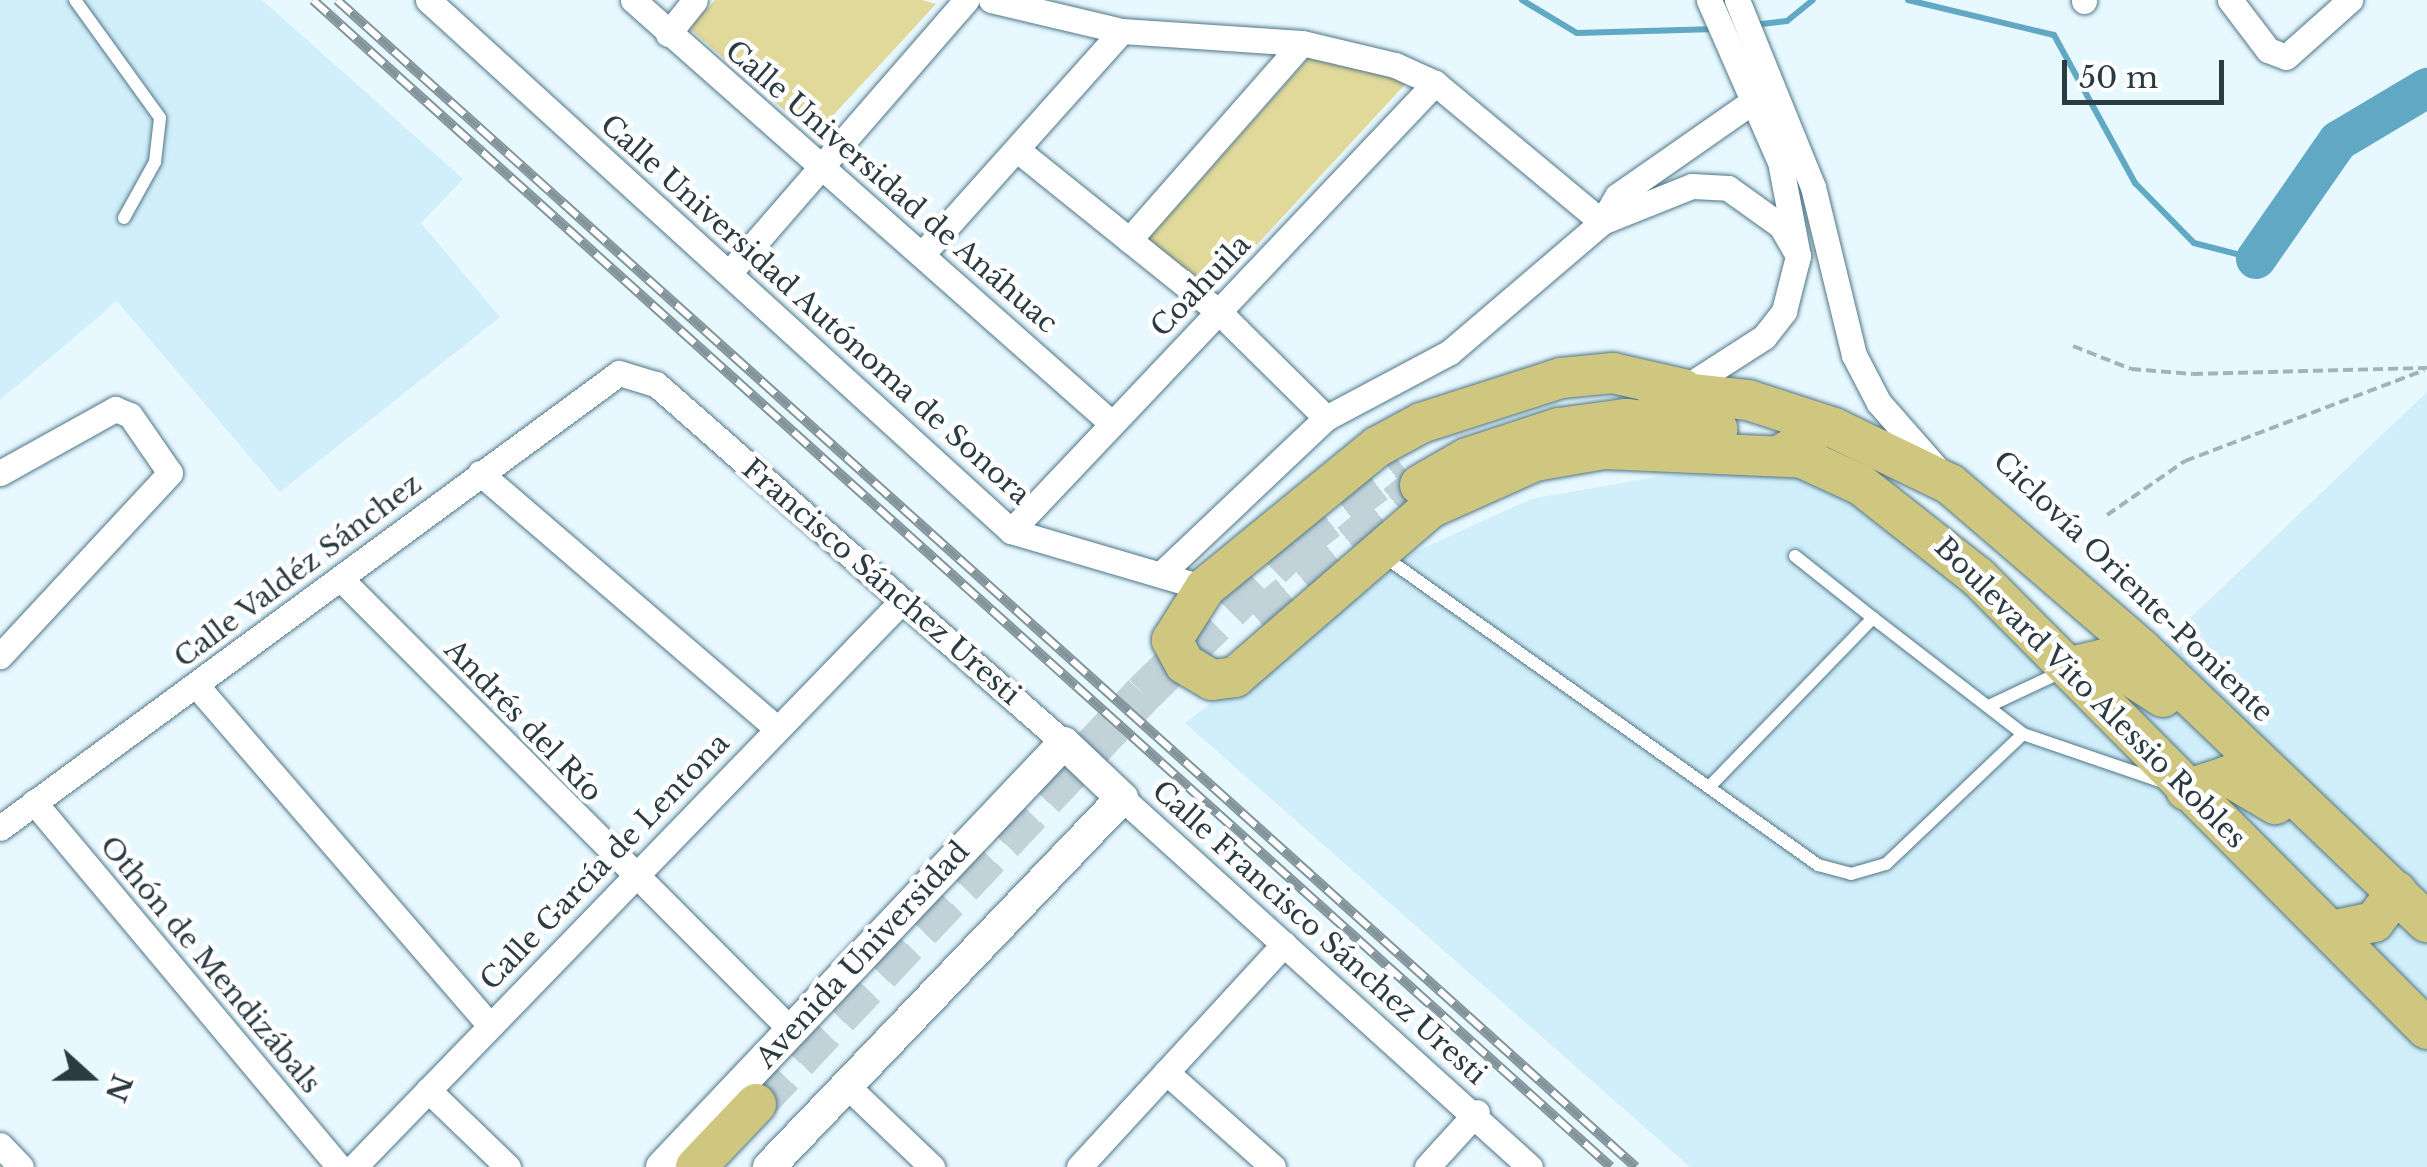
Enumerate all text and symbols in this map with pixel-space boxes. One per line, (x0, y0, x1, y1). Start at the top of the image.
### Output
street label: Calle Universidad de Anáhuac (718, 33, 1064, 341)
scale bar (2067, 40, 2230, 102)
text: 50 m (2079, 59, 2158, 96)
street label: Calle Universidad Autónoma de Sonora (593, 108, 1037, 512)
street label: Coahuila (1144, 228, 1258, 344)
street label: Ciclovía Oriente-Poniente (1986, 444, 2280, 730)
street label: Francisco Sánchez Uresti (735, 452, 1027, 712)
street label: Calle Valdéz Sánchez (167, 467, 429, 675)
street label: Boulevard Vito Alessio Robles (1927, 530, 2253, 856)
street label: Andrés del Río (437, 633, 609, 809)
street label: Calle García de Lentona (474, 727, 736, 997)
street label: Calle Francisco Sánchez Uresti (1145, 774, 1493, 1092)
street label: Othón de Mendizábals (93, 830, 327, 1100)
street label: Avenida Universidad (749, 835, 977, 1075)
north arrow (40, 1027, 140, 1127)
text: N (97, 1069, 140, 1106)

